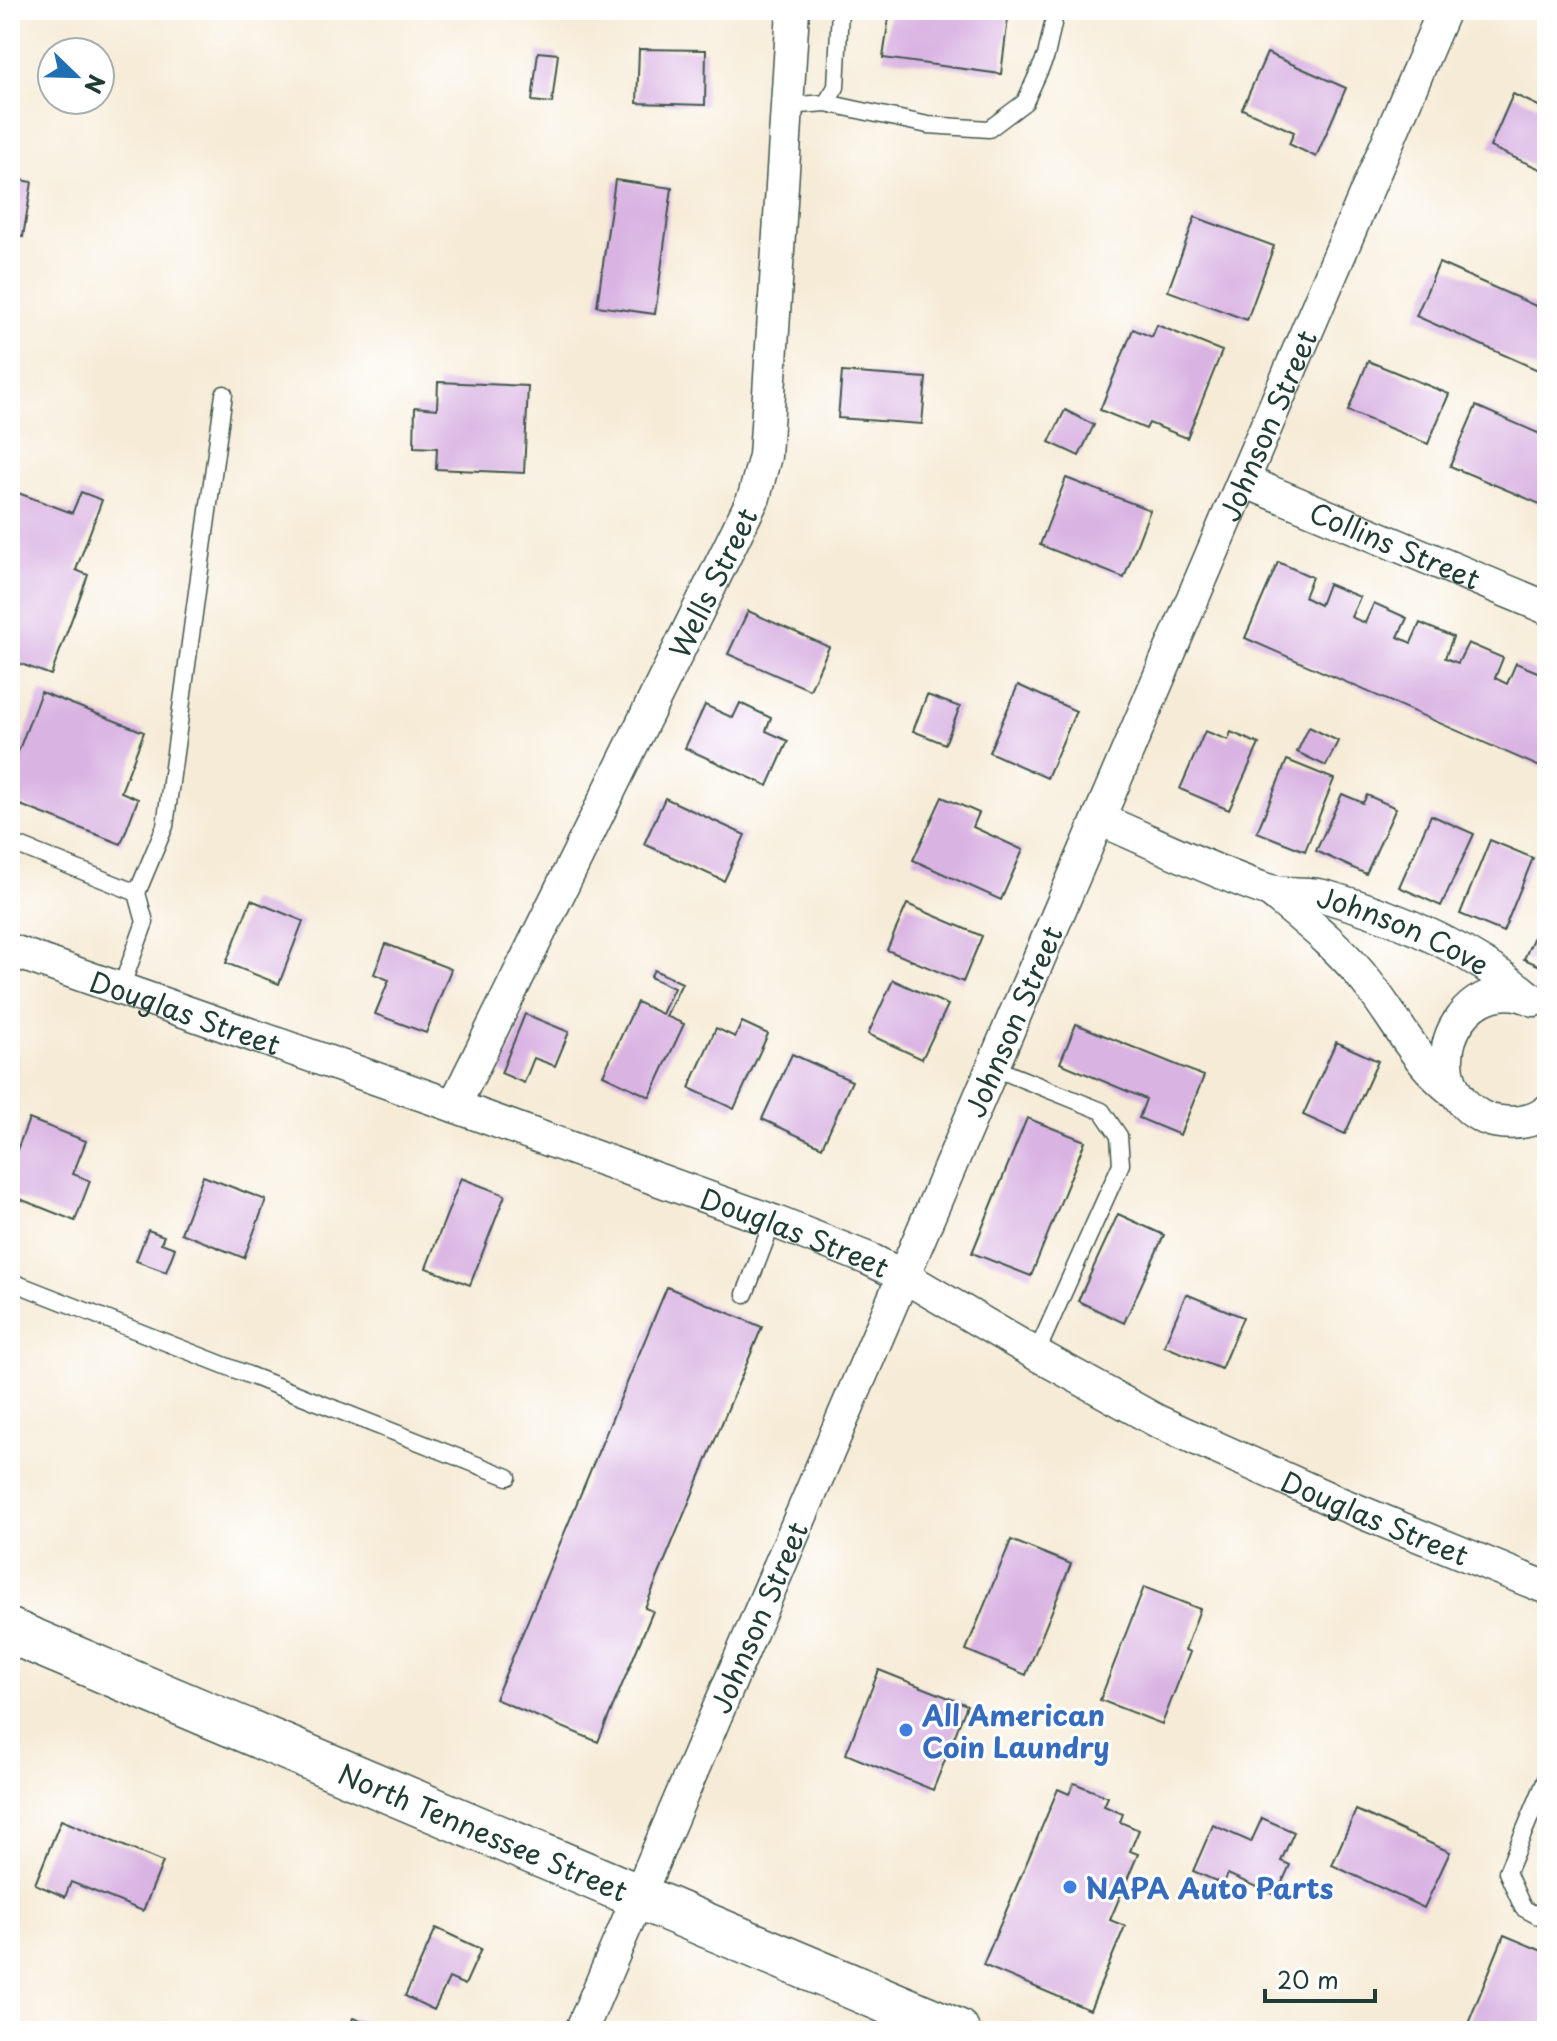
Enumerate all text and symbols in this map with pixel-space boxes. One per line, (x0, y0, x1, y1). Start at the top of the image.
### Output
north arrow (36, 36, 116, 116)
text: N (77, 70, 114, 99)
street label: Johnson Street (1207, 323, 1327, 528)
street label: Collins Street (1303, 490, 1487, 599)
street label: Wells Street (657, 500, 767, 664)
street label: Johnson Cove (1312, 874, 1498, 985)
street label: Johnson Street (952, 919, 1072, 1124)
street label: Douglas Street (84, 958, 287, 1065)
street label: Douglas Street (695, 1175, 897, 1288)
street label: Douglas Street (1275, 1458, 1475, 1575)
street label: Johnson Street (698, 1515, 818, 1720)
place label: All American Coin Laundry (921, 1693, 1110, 1768)
marker: All American Coin Laundry (897, 1721, 915, 1739)
street label: North Tennessee Street (332, 1751, 635, 1911)
place label: NAPA Auto Parts (1086, 1866, 1333, 1909)
marker: NAPA Auto Parts (1061, 1878, 1079, 1896)
scale bar (1265, 1953, 1375, 2003)
text: 20 m (1277, 1961, 1339, 1997)

